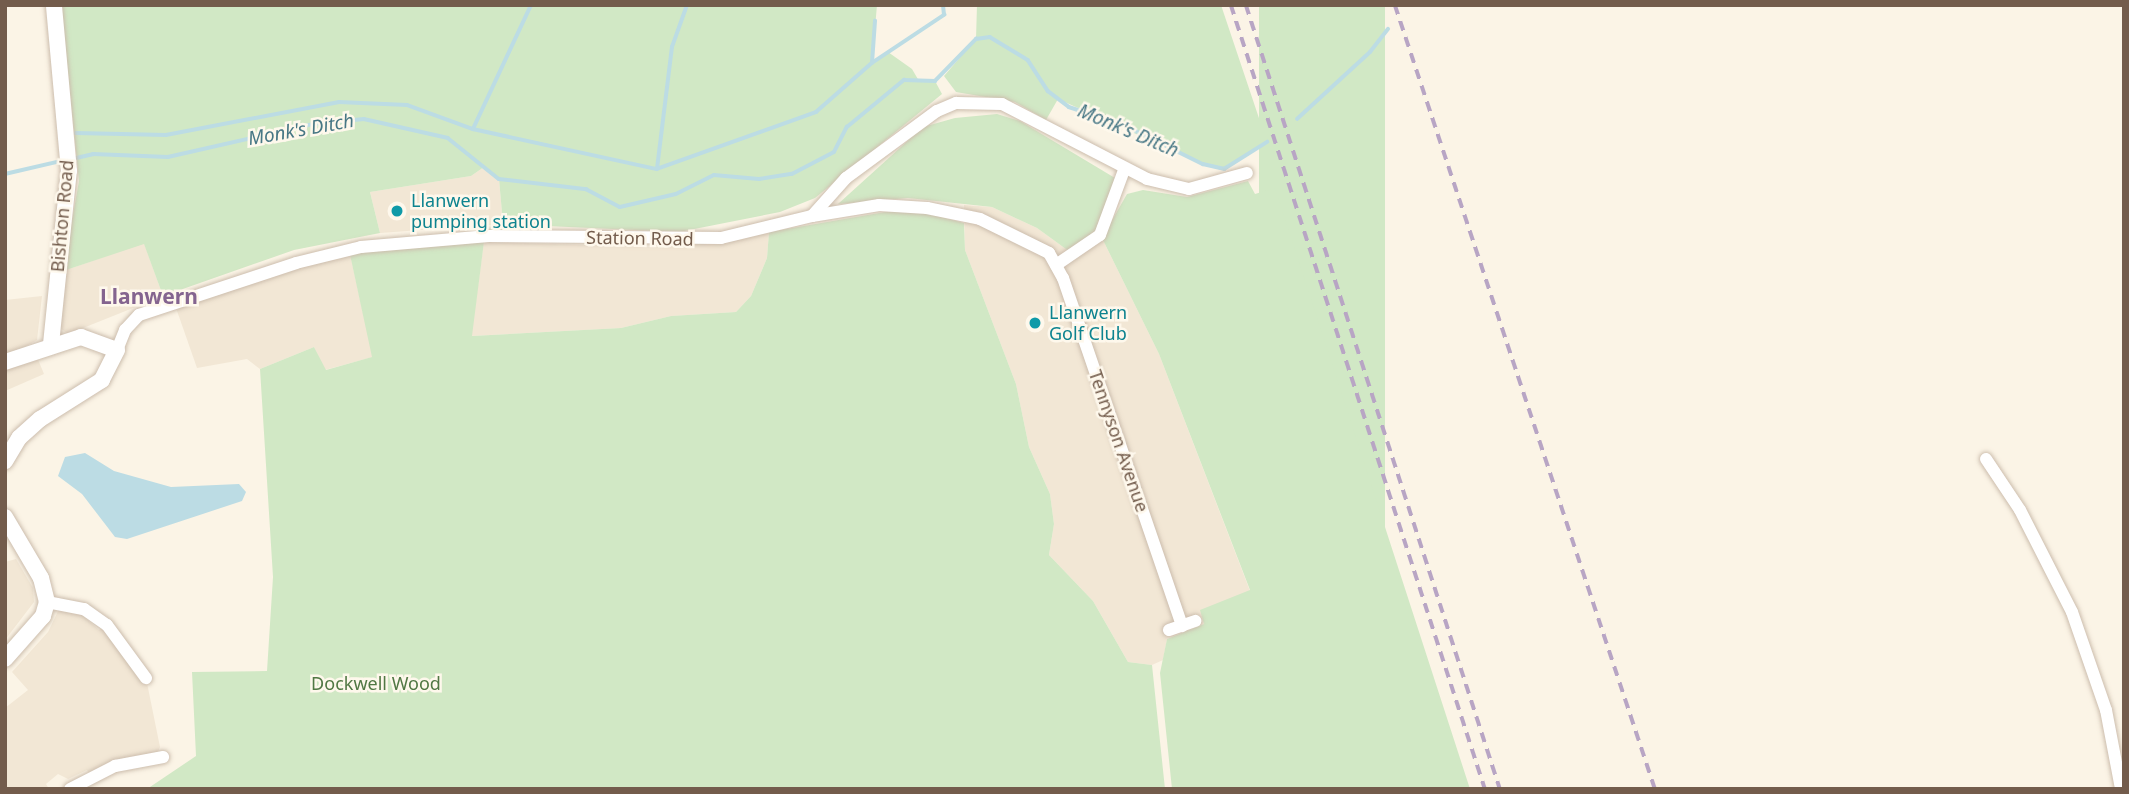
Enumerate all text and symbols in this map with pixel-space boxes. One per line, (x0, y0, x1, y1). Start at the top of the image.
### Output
water label: Monk's Ditch (1074, 100, 1182, 162)
water label: Monk's Ditch (246, 109, 356, 151)
street label: Bishton Road (46, 159, 78, 273)
place label: Llanwern pumping station (411, 190, 551, 232)
marker: Llanwern pumping station (389, 203, 405, 219)
street label: Station Road (586, 226, 694, 250)
district label: Llanwern (100, 283, 198, 309)
place label: Llanwern Golf Club (1049, 302, 1127, 344)
marker: Llanwern Golf Club (1027, 315, 1043, 331)
street label: Tennyson Avenue (1085, 367, 1153, 515)
park label: Dockwell Wood (311, 672, 441, 694)

